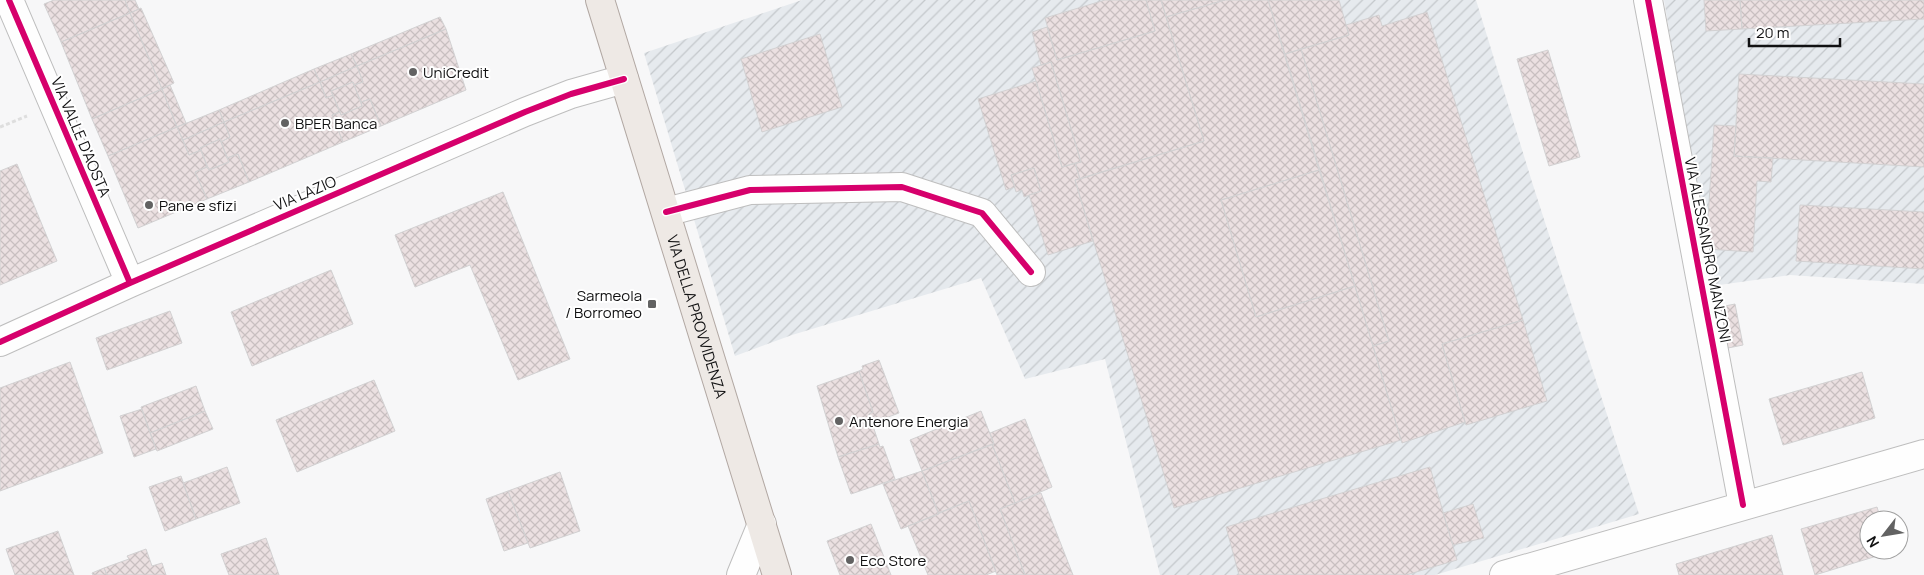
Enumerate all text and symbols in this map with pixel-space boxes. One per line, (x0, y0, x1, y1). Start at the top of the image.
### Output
scale bar (1749, 15, 1840, 47)
text: 20 m (1756, 22, 1789, 43)
place label: UniCredit (423, 62, 489, 83)
marker: UniCredit (407, 66, 419, 78)
street label: VIA VALLE D'AOSTA (46, 74, 116, 201)
place label: BPER Banca (295, 113, 377, 134)
marker: BPER Banca (279, 117, 291, 129)
street label: VIA ALESSANDRO MANZONI (1680, 156, 1736, 344)
street label: VIA LAZIO (271, 170, 340, 216)
place label: Pane e sfizi (159, 195, 237, 216)
marker: Pane e sfizi (143, 199, 155, 211)
street label: VIA DELLA PROVVIDENZA (662, 232, 733, 401)
place label: Sarmeola / Borromeo (565, 285, 642, 323)
marker: Sarmeola / Borromeo (646, 298, 658, 310)
place label: Antenore Energia (849, 411, 968, 432)
marker: Antenore Energia (833, 415, 845, 427)
north arrow (1859, 510, 1909, 560)
text: N (1862, 533, 1883, 551)
place label: Eco Store (860, 550, 927, 571)
marker: Eco Store (844, 554, 856, 566)

